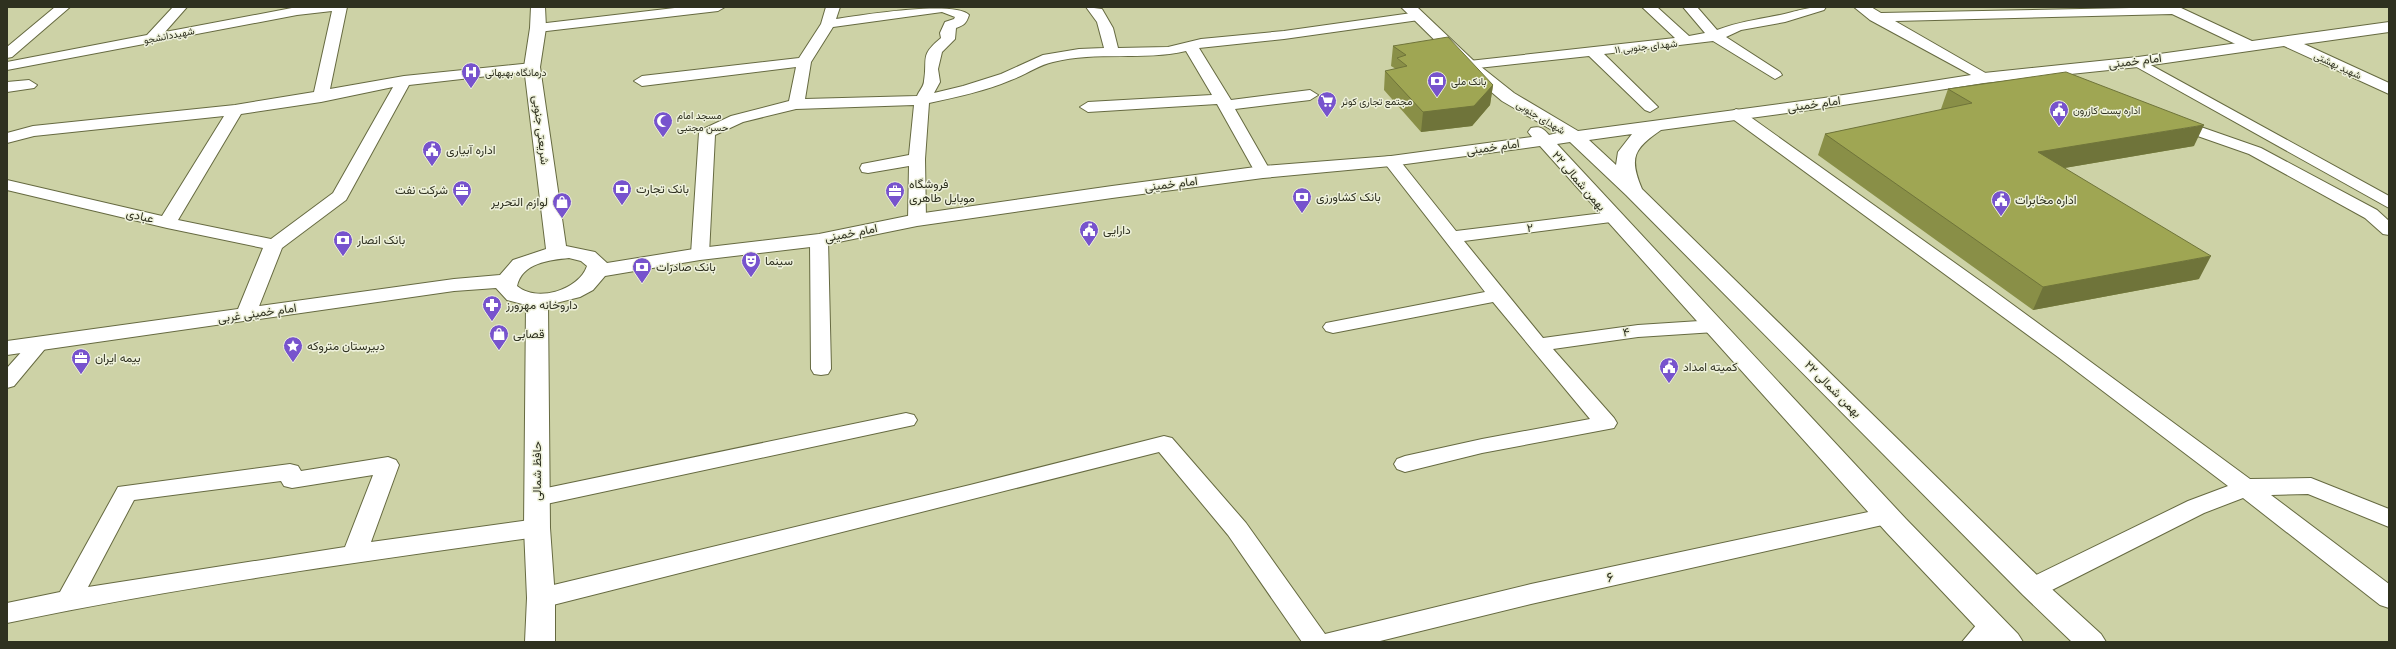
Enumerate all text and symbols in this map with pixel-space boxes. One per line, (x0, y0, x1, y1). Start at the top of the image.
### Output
street label: شهیددانشجو (143, 24, 196, 47)
street label: ۱۱ شهدای جنوبی (1614, 37, 1678, 56)
street label: شهید بهشتی (2312, 49, 2364, 82)
street label: امام خمینی (2107, 50, 2163, 72)
hospital icon: درمانگاه بهبهانی (460, 61, 482, 89)
place label: درمانگاه بهبهانی (485, 66, 547, 79)
bank icon: بانک ملی (1426, 70, 1448, 98)
place label: بانک ملی (1451, 75, 1486, 88)
supermarket icon: مجتمع تجاری کوثر (1316, 90, 1338, 118)
street label: امام خمینی (1786, 92, 1842, 116)
street label: شریعتی جنوبی (529, 94, 553, 166)
place label: مجتمع تجاری کوثر (1340, 95, 1412, 108)
street label: شهدای جنوبی (1514, 98, 1568, 137)
public building icon: اداره پست کازرون (2048, 99, 2070, 127)
place label: اداره پست کازرون (2073, 104, 2140, 118)
place label: مسجد امام حسن مجتبی (677, 109, 729, 134)
mosque icon: مسجد امام حسن مجتبی (652, 110, 674, 138)
street label: امام خمینی (1465, 135, 1521, 159)
public building icon: اداره آبیاری (421, 139, 443, 167)
place label: اداره آبیاری (446, 142, 495, 158)
street label: ۲۲ بهمن شمالی (1549, 148, 1609, 214)
street label: امام خمینی (1143, 173, 1199, 195)
place label: فروشگاه موبایل طاهری (909, 176, 975, 206)
bank icon: بانک تجارت (611, 178, 633, 206)
office icon: شرکت نفت (451, 179, 473, 207)
office icon: فروشگاه موبایل طاهری (884, 180, 906, 208)
place label: بانک تجارت (636, 181, 689, 197)
place label: شرکت نفت (395, 182, 448, 198)
bank icon: بانک کشاورزی (1291, 186, 1313, 214)
place label: بانک کشاورزی (1316, 189, 1381, 205)
public building icon: اداره مخابرات (1990, 189, 2012, 217)
shop icon: لوازم التحریر (551, 191, 573, 219)
place label: اداره مخابرات (2015, 192, 2076, 208)
place label: لوازم التحریر (490, 194, 548, 210)
street label: عبادی (125, 205, 155, 227)
public building icon: دارایی (1078, 219, 1100, 247)
street label: امام خمینی (823, 220, 879, 246)
street label: ۲ (1526, 220, 1534, 235)
place label: دارایی (1103, 222, 1131, 238)
bank icon: بانک انصار (332, 229, 354, 257)
place label: بانک انصار (356, 232, 405, 248)
theatre icon: سینما (740, 250, 762, 278)
place label: سینما (765, 253, 793, 268)
bank icon: بانک صادرات (631, 256, 653, 284)
place label: بانک صادرات (656, 259, 716, 275)
pharmacy icon: داروخانه مهرورز (481, 294, 503, 322)
place label: داروخانه مهرورز (505, 297, 578, 313)
street label: امام خمینی غربی (216, 300, 298, 326)
shop icon: قصابی (488, 323, 510, 351)
street label: ۴ (1621, 324, 1631, 339)
place label: قصابی (513, 326, 544, 342)
place icon: دبیرستان متروکه (282, 335, 304, 363)
place label: دبیرستان متروکه (307, 338, 385, 354)
office icon: بیمه ایران (70, 347, 92, 375)
place label: بیمه ایران (95, 350, 141, 366)
public building icon: کمیته امداد (1658, 356, 1680, 384)
street label: ۲۲ بهمن شمالی (1801, 357, 1865, 421)
place label: کمیته امداد (1683, 359, 1737, 374)
street label: حافظ شمالی (529, 441, 545, 501)
street label: ۶ (1605, 567, 1615, 586)

